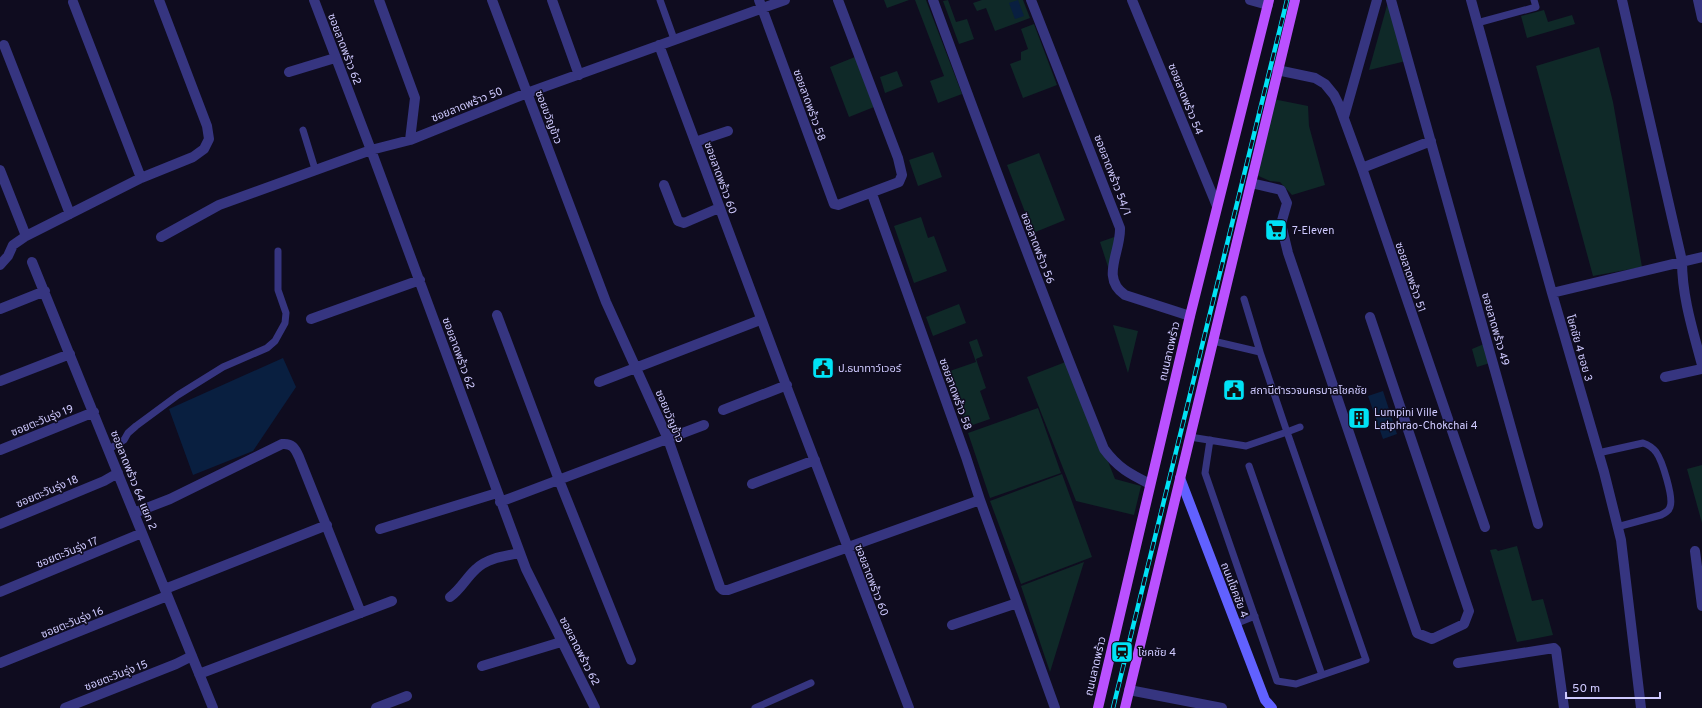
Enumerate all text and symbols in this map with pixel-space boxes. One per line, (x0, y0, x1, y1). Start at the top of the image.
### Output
street label: ซอยลาดพร้าว 62 (324, 12, 364, 87)
street label: ซอยลาดพร้าว 54 (1164, 62, 1206, 137)
street label: ซอยลาดพร้าว 58 (790, 67, 829, 143)
street label: ซอยลาดพร้าว 50 (430, 84, 505, 126)
street label: ซอยขวัญข้าว (531, 89, 565, 146)
street label: ซอยลาดพร้าว 54/1 (1090, 133, 1134, 218)
street label: ซอยลาดพร้าว 60 (701, 140, 740, 216)
street label: ซอยลาดพร้าว 56 (1017, 211, 1057, 286)
supermarket icon: 7-Eleven (1263, 217, 1289, 243)
place label: 7-Eleven (1292, 224, 1334, 238)
street label: ซอยลาดพร้าว 51 (1392, 241, 1429, 314)
street label: ซอยลาดพร้าว 49 (1478, 291, 1512, 367)
street label: โชคชัย 4 ซอย 3 (1563, 313, 1595, 383)
street label: ซอยลาดพร้าว 62 (439, 316, 478, 391)
street label: ถนนลาดพร้าว (1156, 320, 1184, 382)
public building icon: ป.ธนาทาว์เวอร์ (810, 355, 836, 381)
street label: ซอยลาดพร้าว 58 (936, 356, 975, 432)
place label: ป.ธนาทาว์เวอร์ (838, 362, 902, 376)
public building icon: สถานีตำรวจนครบาลโชคชัย (1221, 377, 1247, 403)
place label: สถานีตำรวจนครบาลโชคชัย (1250, 384, 1367, 398)
street label: ซอยขวัญข้าว (652, 388, 687, 445)
street label: ซอยตะวันรุ่ง 19 (9, 402, 76, 440)
building icon: Lumpini Ville Latphrao-Chokchai 4 (1346, 405, 1372, 431)
place label: Lumpini Ville Latphrao-Chokchai 4 (1374, 406, 1478, 433)
street label: ซอยลาดพร้าว 64 แยก 2 (107, 428, 159, 532)
street label: ซอยตะวันรุ่ง 18 (14, 472, 81, 511)
street label: ซอยตะวันรุ่ง 17 (34, 534, 101, 572)
street label: ซอยลาดพร้าว 60 (851, 543, 891, 618)
street label: ถนนโชคชัย 4 (1217, 561, 1251, 620)
street label: ซอยตะวันรุ่ง 16 (39, 604, 106, 642)
street label: ซอยลาดพร้าว 62 (556, 615, 602, 688)
street label: ถนนลาดพร้าว (1082, 635, 1110, 697)
station icon: โชคชัย 4 (1109, 639, 1135, 665)
place label: โชคชัย 4 (1138, 646, 1176, 660)
street label: ซอยตะวันรุ่ง 15 (83, 657, 150, 694)
scale bar (1566, 674, 1660, 700)
text: 50 m (1572, 681, 1600, 697)

